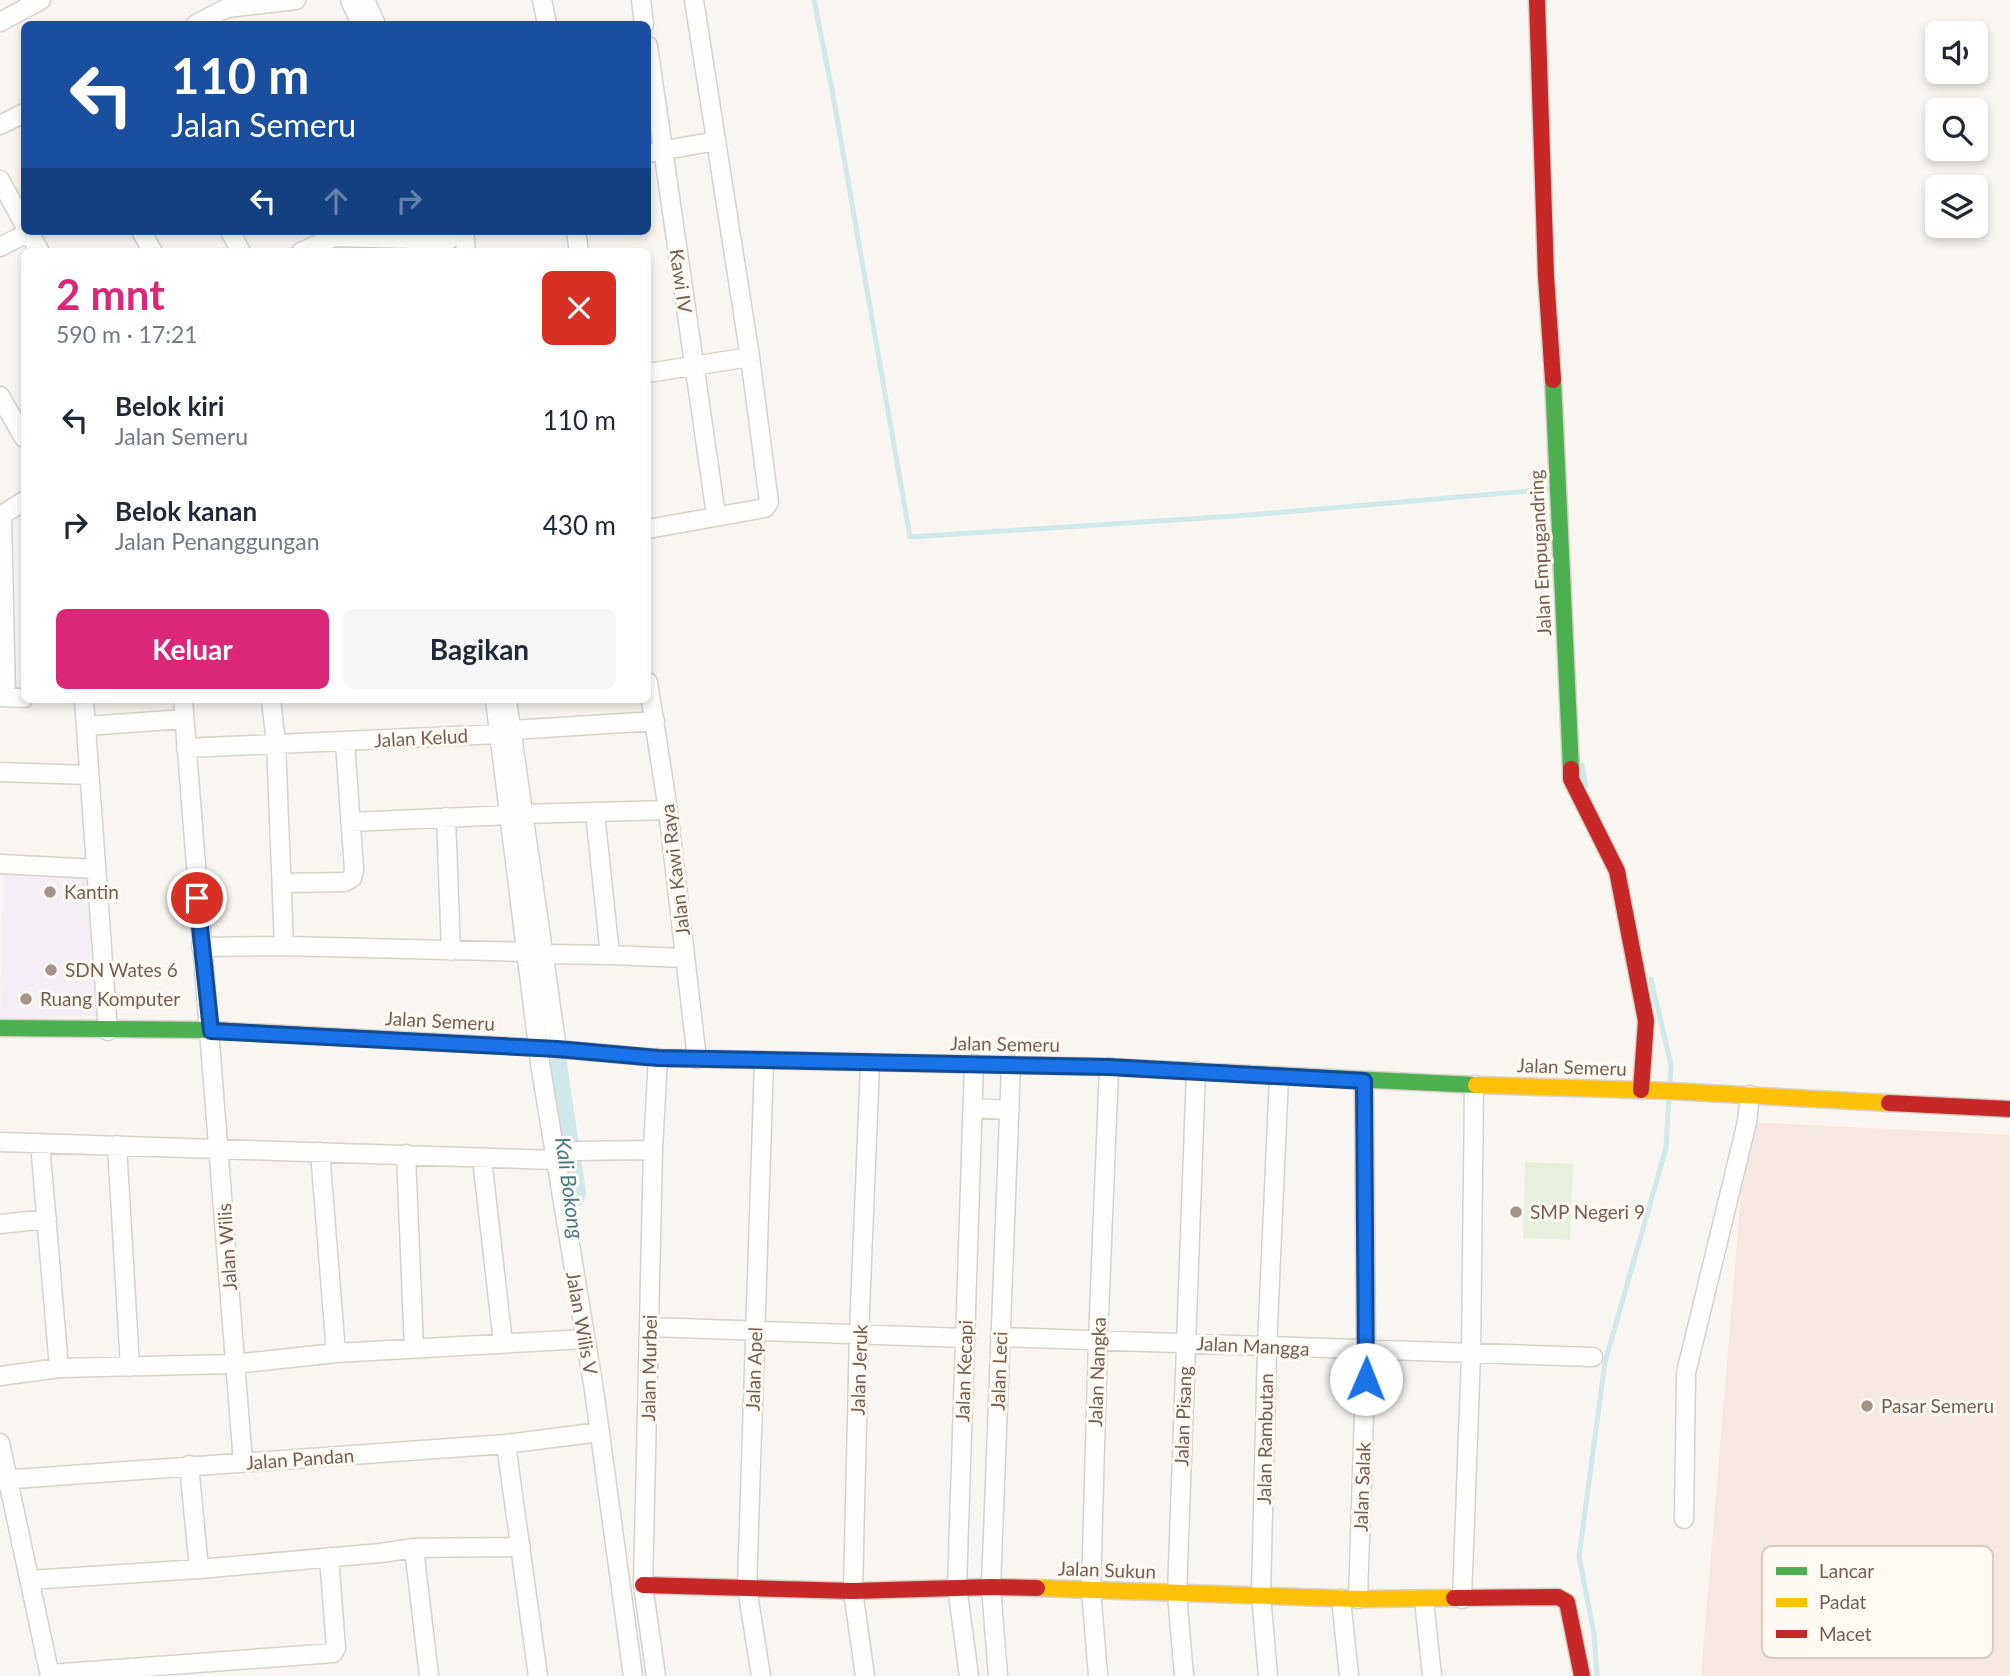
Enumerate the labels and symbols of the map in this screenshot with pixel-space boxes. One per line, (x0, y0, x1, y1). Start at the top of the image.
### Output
street label: Kawi IV (666, 247, 697, 315)
street label: Jalan Empugandring (1524, 469, 1555, 637)
street label: Jalan Kelud (373, 724, 469, 751)
street label: Jalan Kawi Raya (655, 803, 694, 937)
pin (167, 868, 227, 928)
place label: Kantin (64, 880, 119, 903)
marker: Kantin (42, 884, 58, 900)
place label: SDN Wates 6 (65, 958, 178, 981)
marker: SDN Wates 6 (43, 962, 59, 978)
place label: Ruang Komputer (40, 987, 180, 1010)
marker: Ruang Komputer (18, 991, 34, 1007)
street label: Jalan Semeru (385, 1006, 496, 1035)
street label: Jalan Semeru (950, 1031, 1060, 1056)
street label: Jalan Semeru (1517, 1053, 1627, 1080)
water label: Kali Bokong (551, 1135, 590, 1241)
place label: SMP Negeri 9 (1530, 1200, 1645, 1223)
street label: Jalan Wilis (212, 1203, 241, 1292)
marker: SMP Negeri 9 (1508, 1204, 1524, 1220)
street label: Jalan Wilis V (562, 1269, 603, 1377)
street label: Jalan Murbei (636, 1314, 661, 1422)
street label: Jalan Nangka (1083, 1317, 1110, 1427)
street label: Jalan Kecapi (950, 1320, 977, 1422)
street label: Jalan Jeruk (845, 1324, 872, 1416)
street label: Jalan Apel (741, 1327, 766, 1411)
street label: Jalan Leci (986, 1331, 1011, 1411)
street label: Jalan Mangga (1196, 1331, 1310, 1360)
position arrow (1329, 1342, 1403, 1416)
street label: Jalan Pisang (1169, 1365, 1196, 1467)
street label: Jalan Rambutan (1252, 1373, 1277, 1505)
place label: Pasar Semeru (1881, 1394, 1994, 1417)
marker: Pasar Semeru (1859, 1398, 1875, 1414)
street label: Jalan Salak (1348, 1441, 1375, 1532)
street label: Jalan Pandan (245, 1443, 355, 1474)
legend (1762, 1546, 1993, 1658)
street label: Jalan Sukun (1058, 1556, 1156, 1583)
text: Lancar (1819, 1559, 1874, 1582)
text: Padat (1819, 1590, 1867, 1613)
text: Macet (1819, 1622, 1872, 1645)

